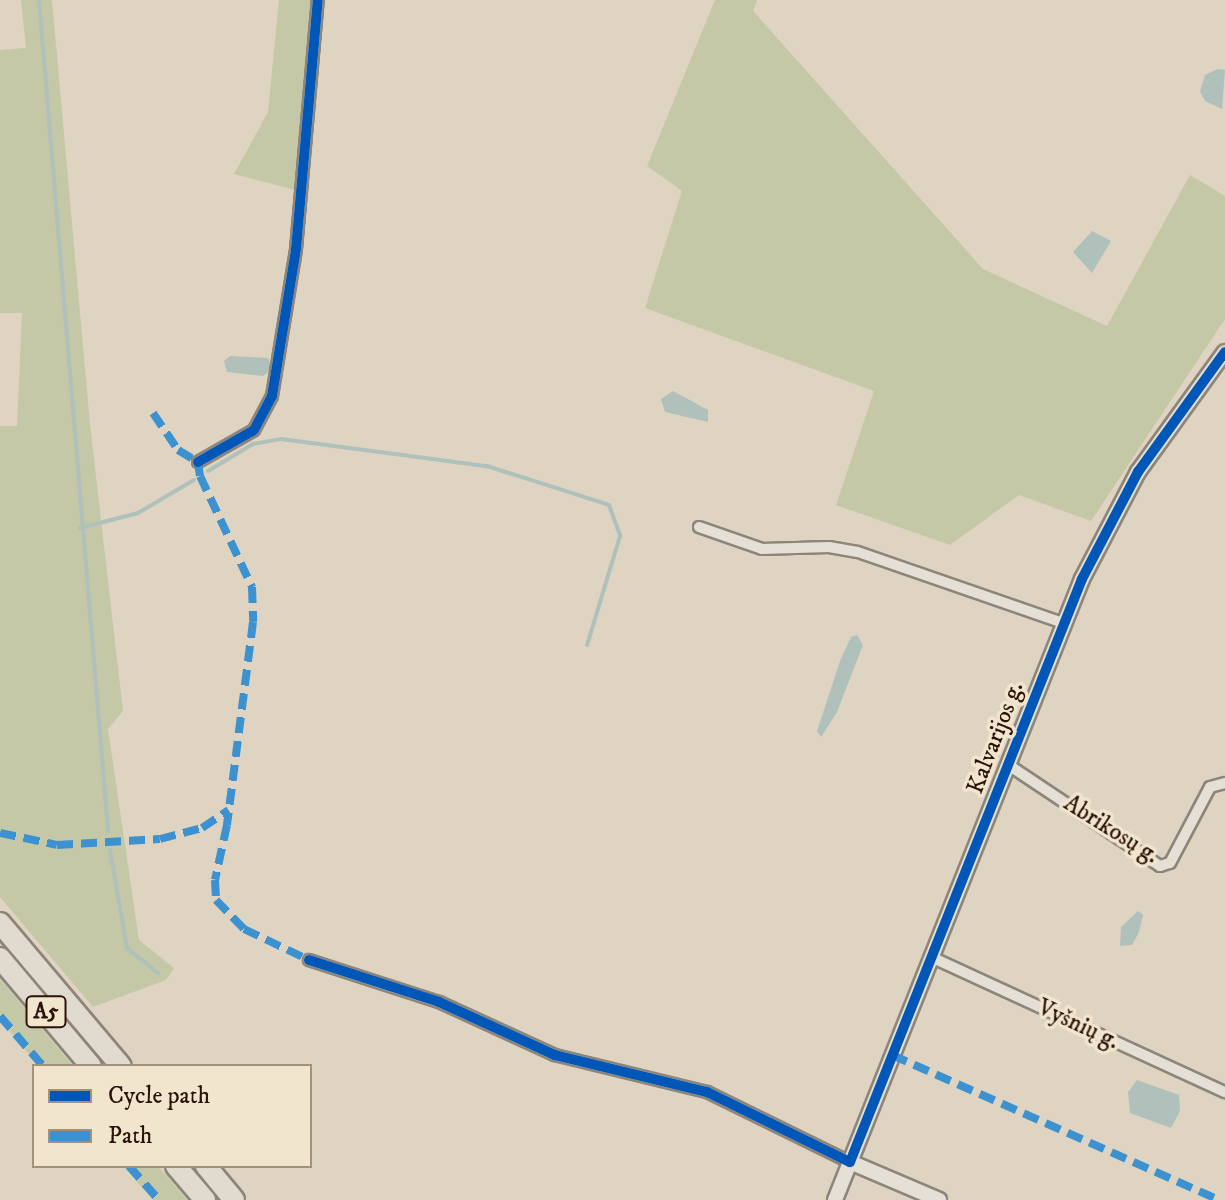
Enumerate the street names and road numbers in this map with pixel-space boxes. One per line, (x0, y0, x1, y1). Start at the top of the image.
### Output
street label: Kalvarijos g. (961, 678, 1031, 798)
street label: Abrikosų g. (1058, 789, 1164, 871)
road number: A5 (24, 994, 68, 1030)
street label: Vyšnių g. (1033, 994, 1123, 1056)

